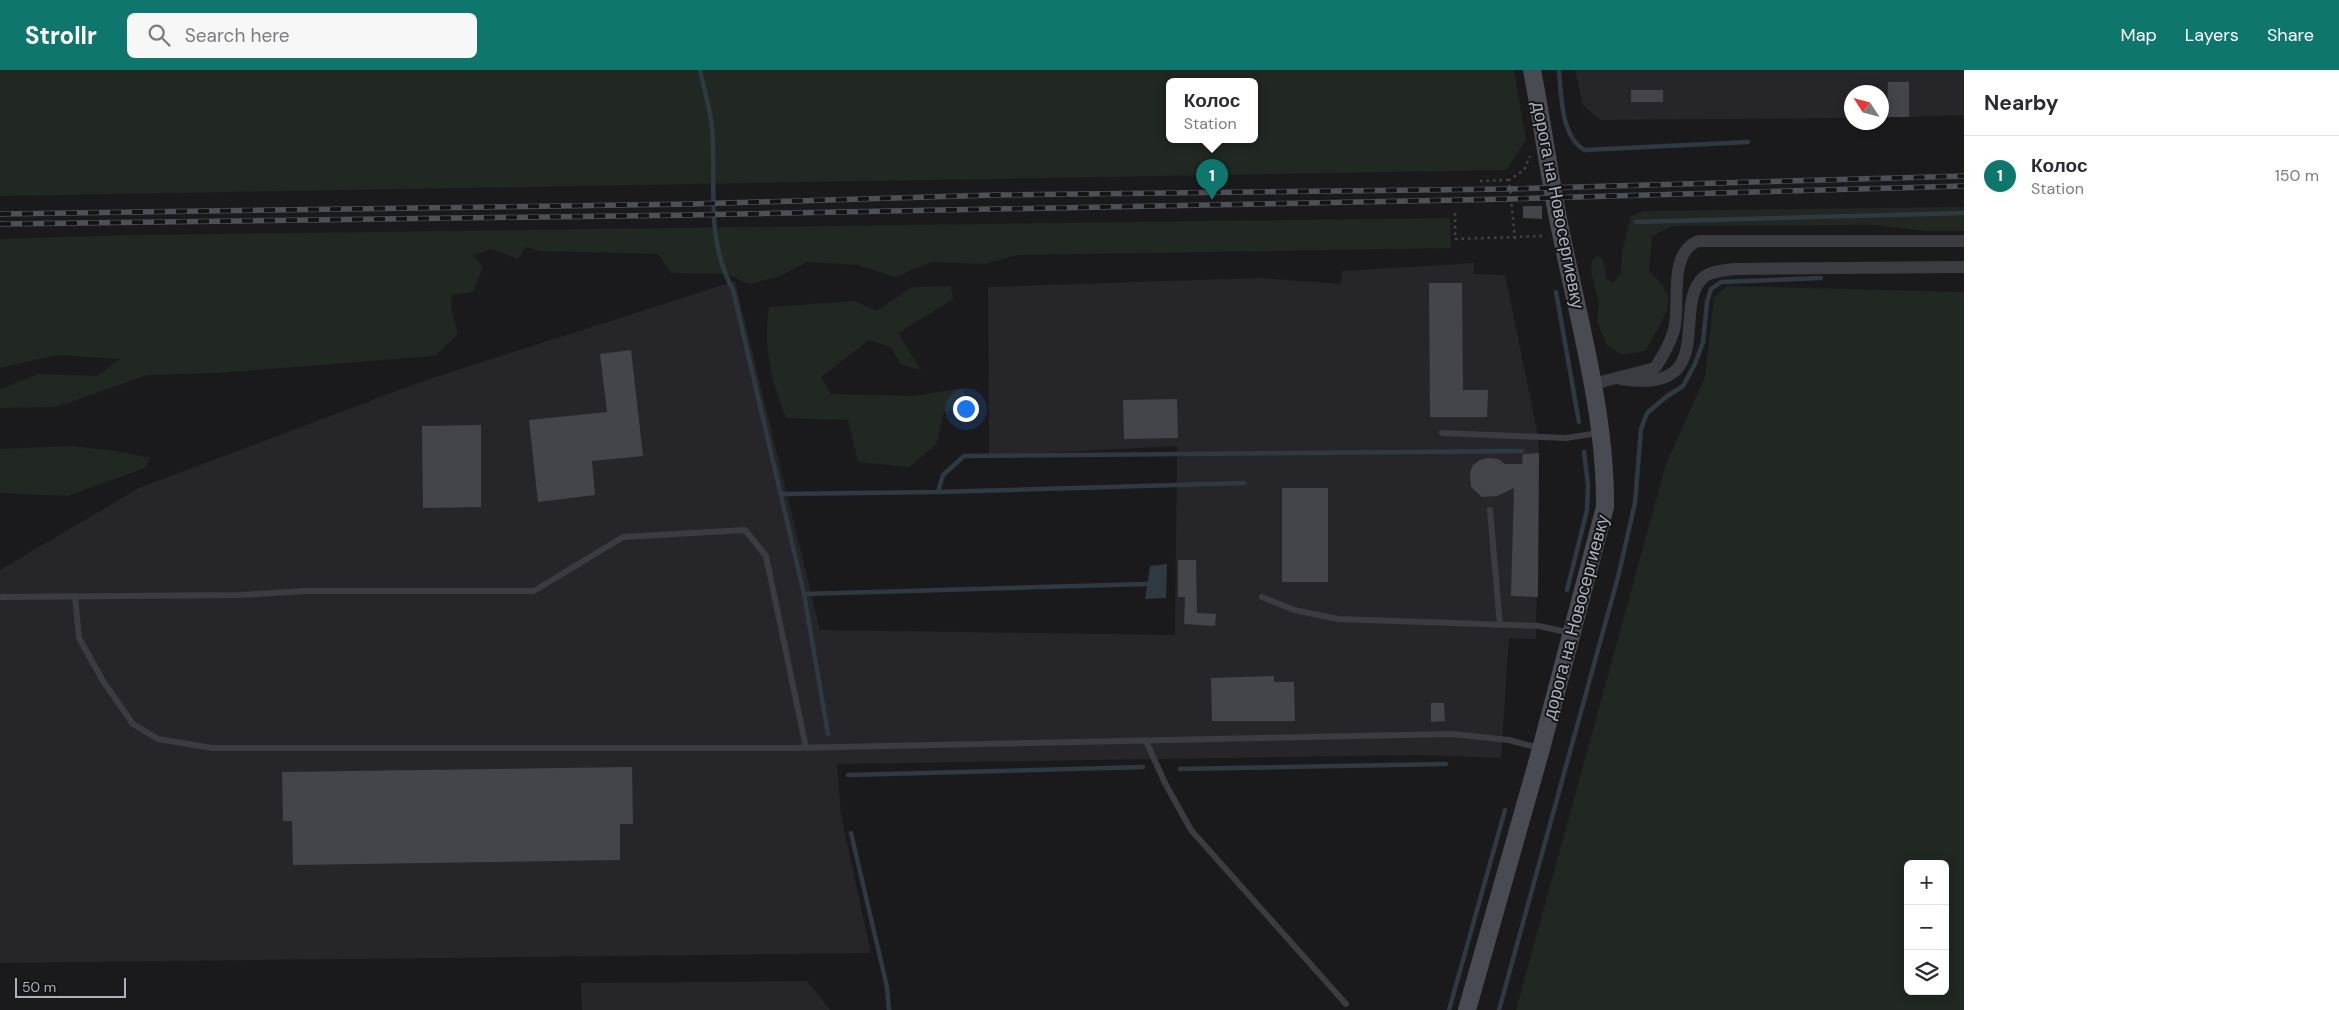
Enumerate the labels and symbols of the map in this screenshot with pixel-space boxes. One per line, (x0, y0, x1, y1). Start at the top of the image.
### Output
north arrow (1844, 85, 1889, 130)
street label: дорога на Новосергиевку (1526, 99, 1590, 311)
pin: 1 (1196, 159, 1228, 200)
your location (953, 396, 979, 422)
street label: дорога на Новосергиевку (1537, 512, 1615, 722)
scale bar (15, 975, 126, 998)

